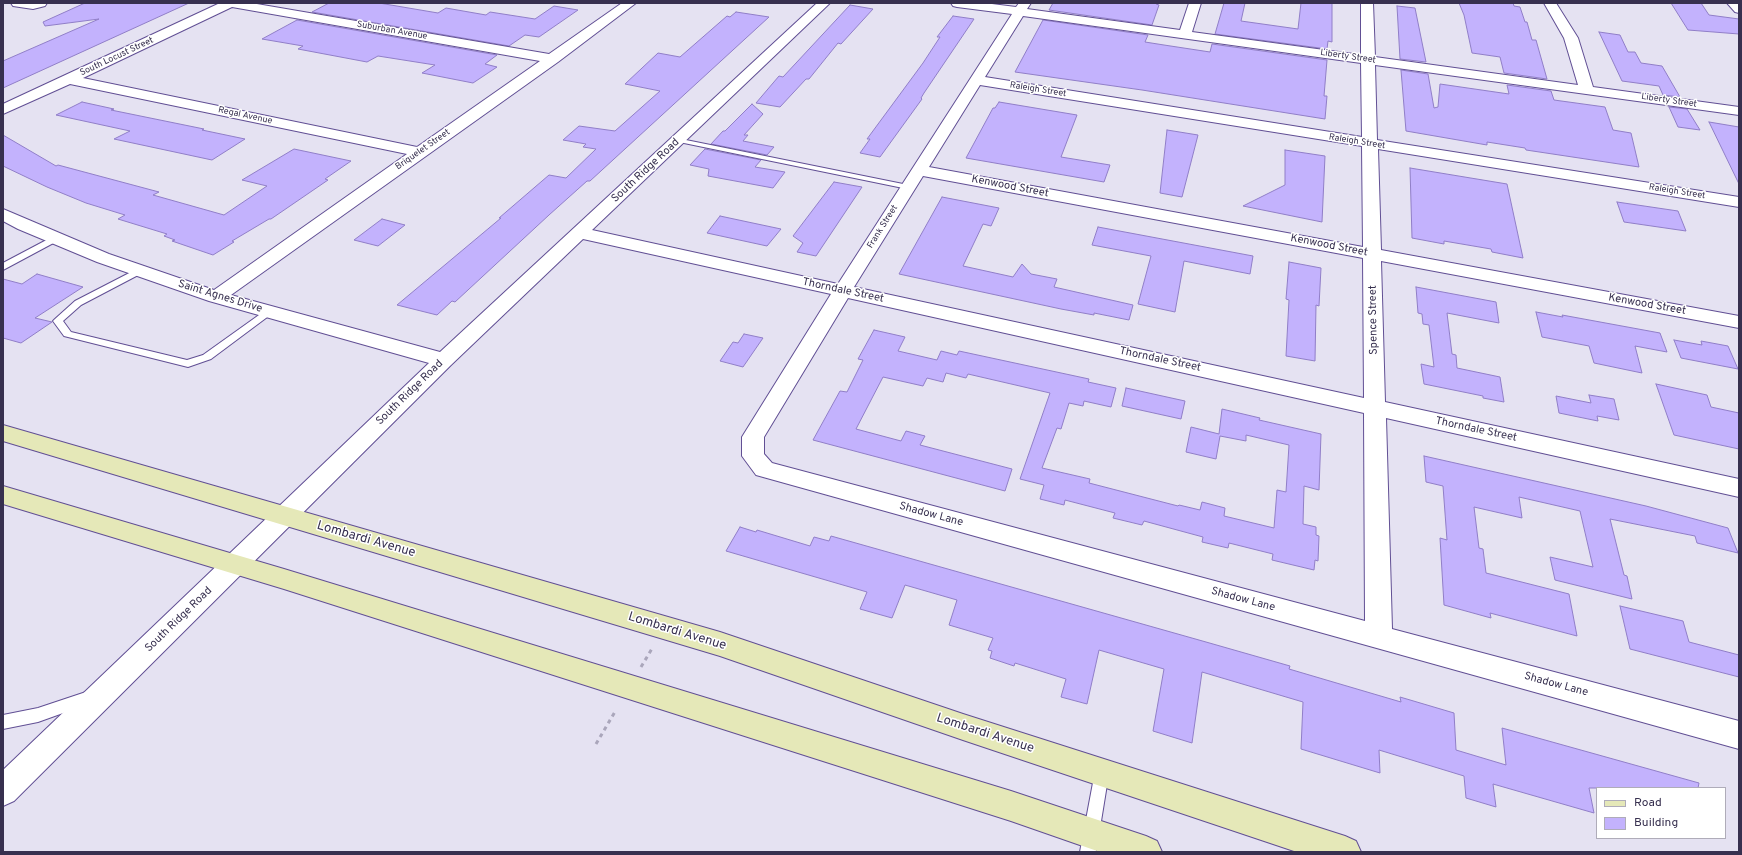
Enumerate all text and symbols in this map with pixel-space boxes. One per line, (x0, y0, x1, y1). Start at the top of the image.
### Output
street label: Suburban Avenue (356, 19, 428, 43)
street label: South Locust Street (79, 35, 155, 79)
street label: Liberty Street (1320, 48, 1376, 66)
street label: Raleigh Street (1009, 80, 1067, 100)
street label: Liberty Street (1641, 92, 1697, 110)
street label: Regal Avenue (217, 105, 273, 127)
street label: Briquelet Street (394, 127, 452, 173)
street label: Raleigh Street (1328, 132, 1386, 152)
street label: South Ridge Road (609, 136, 683, 206)
street label: Kenwood Street (970, 173, 1050, 201)
street label: Raleigh Street (1648, 182, 1706, 202)
street label: Frank Street (865, 203, 901, 251)
street label: Kenwood Street (1289, 232, 1369, 260)
street label: Thorndale Street (801, 276, 885, 306)
street label: Saint Agnes Drive (176, 278, 264, 316)
street label: Spence Street (1367, 285, 1381, 355)
street label: Kenwood Street (1607, 292, 1687, 318)
street label: Thorndale Street (1118, 345, 1202, 375)
street label: South Ridge Road (374, 358, 446, 428)
street label: Thorndale Street (1434, 415, 1518, 445)
street label: Shadow Lane (898, 500, 964, 530)
street label: Lombardi Avenue (315, 518, 417, 562)
street label: South Ridge Road (143, 585, 215, 655)
street label: Shadow Lane (1210, 585, 1276, 615)
street label: Lombardi Avenue (626, 610, 728, 654)
street label: Shadow Lane (1523, 670, 1589, 700)
street label: Lombardi Avenue (934, 711, 1036, 757)
legend (1596, 787, 1726, 839)
text: Road (1634, 795, 1662, 811)
text: Building (1634, 815, 1678, 831)

